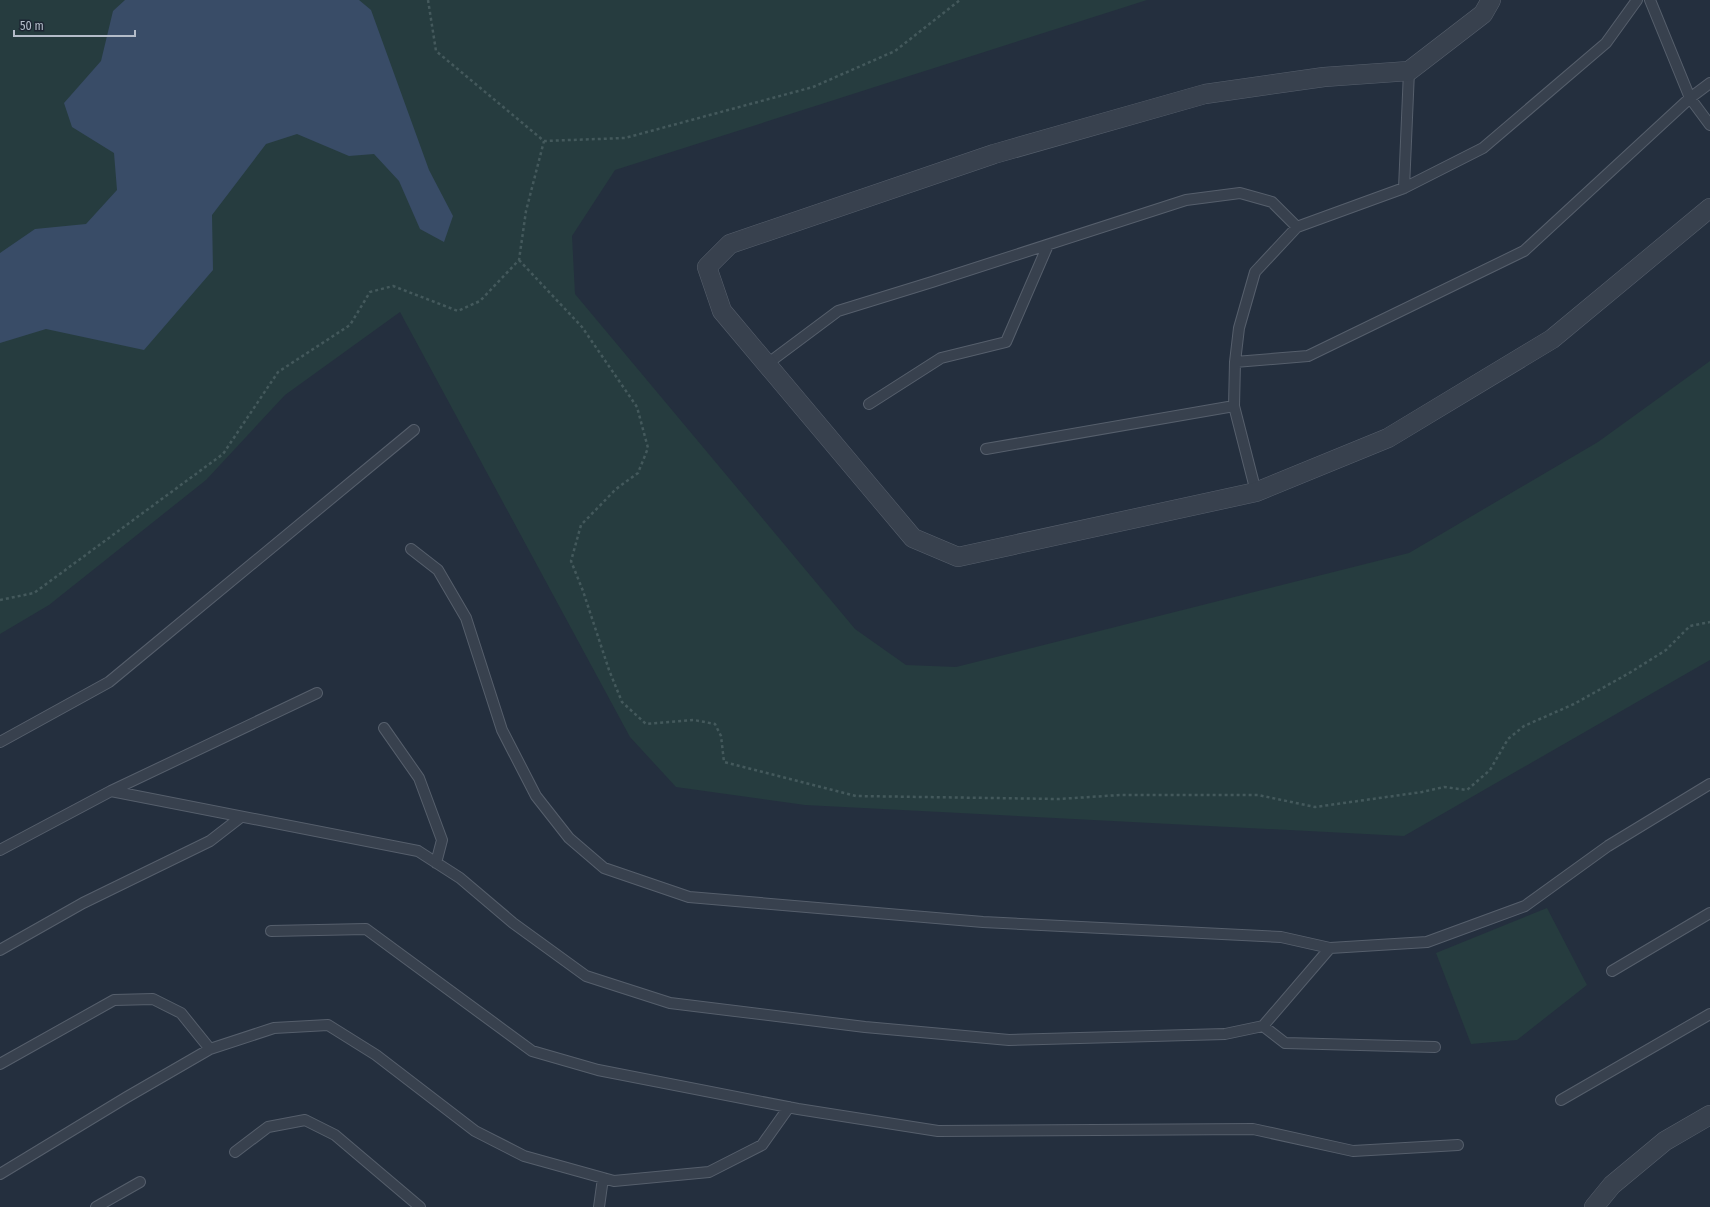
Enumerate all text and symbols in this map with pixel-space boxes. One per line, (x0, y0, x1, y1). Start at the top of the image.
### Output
scale bar (14, 12, 135, 38)
text: 50 m (20, 19, 44, 33)

